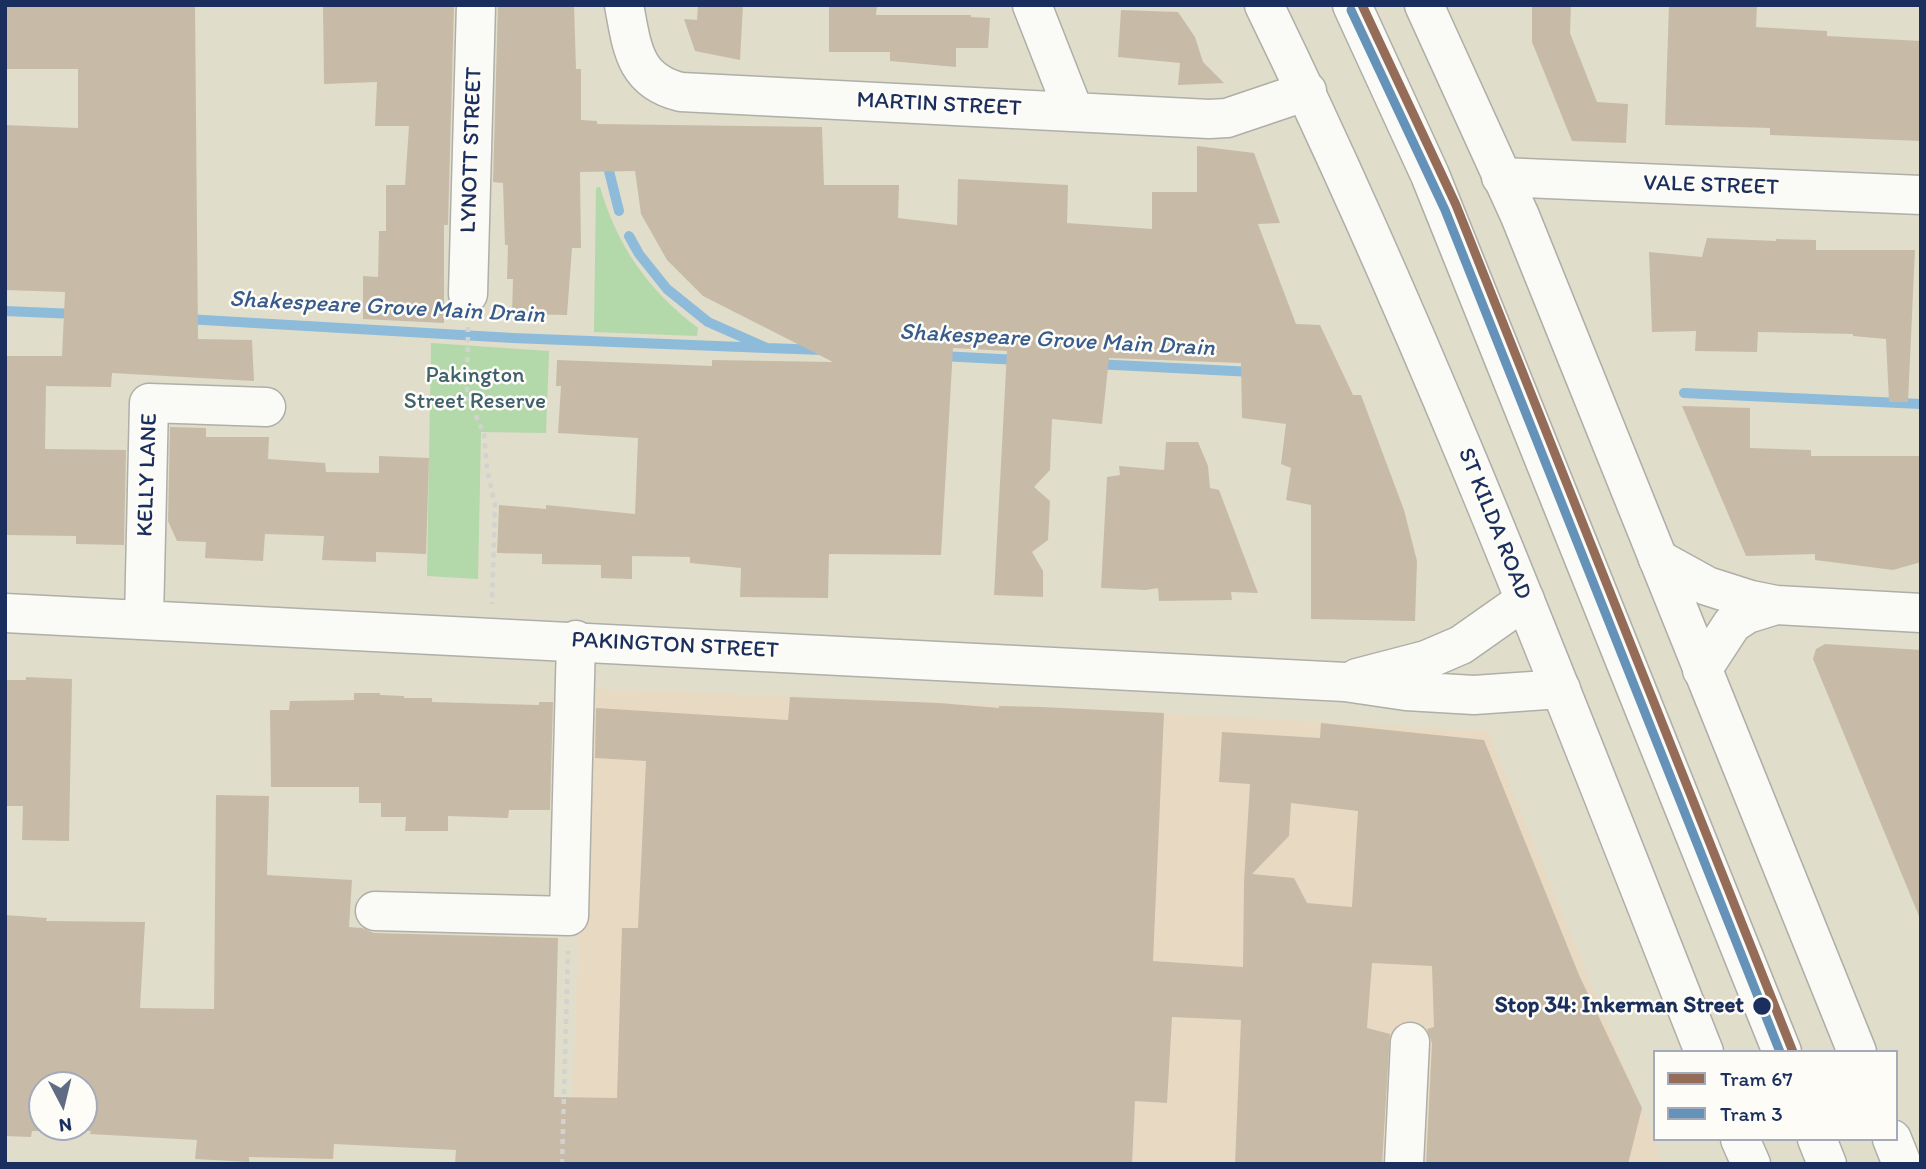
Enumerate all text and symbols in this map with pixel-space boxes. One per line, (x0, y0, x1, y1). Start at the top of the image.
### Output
street label: LYNOTT STREET (455, 66, 489, 234)
street label: MARTIN STREET (856, 87, 1022, 123)
street label: VALE STREET (1643, 170, 1779, 202)
water label: Shakespeare Grove Main Drain (229, 285, 545, 331)
water label: Shakespeare Grove Main Drain (899, 318, 1215, 364)
park label: Pakington Street Reserve (404, 362, 546, 416)
street label: KELLY LANE (132, 413, 164, 537)
street label: ST KILDA ROAD (1451, 444, 1537, 604)
street label: PAKINGTON STREET (571, 627, 779, 665)
place label: Stop 34: Inkerman Street (1495, 992, 1744, 1020)
marker: Stop 34: Inkerman Street (1751, 995, 1773, 1017)
legend (1653, 1050, 1898, 1141)
text: Tram 67 (1720, 1066, 1793, 1091)
north arrow (28, 1071, 98, 1141)
text: Tram 3 (1720, 1101, 1783, 1126)
text: N (58, 1113, 73, 1138)

